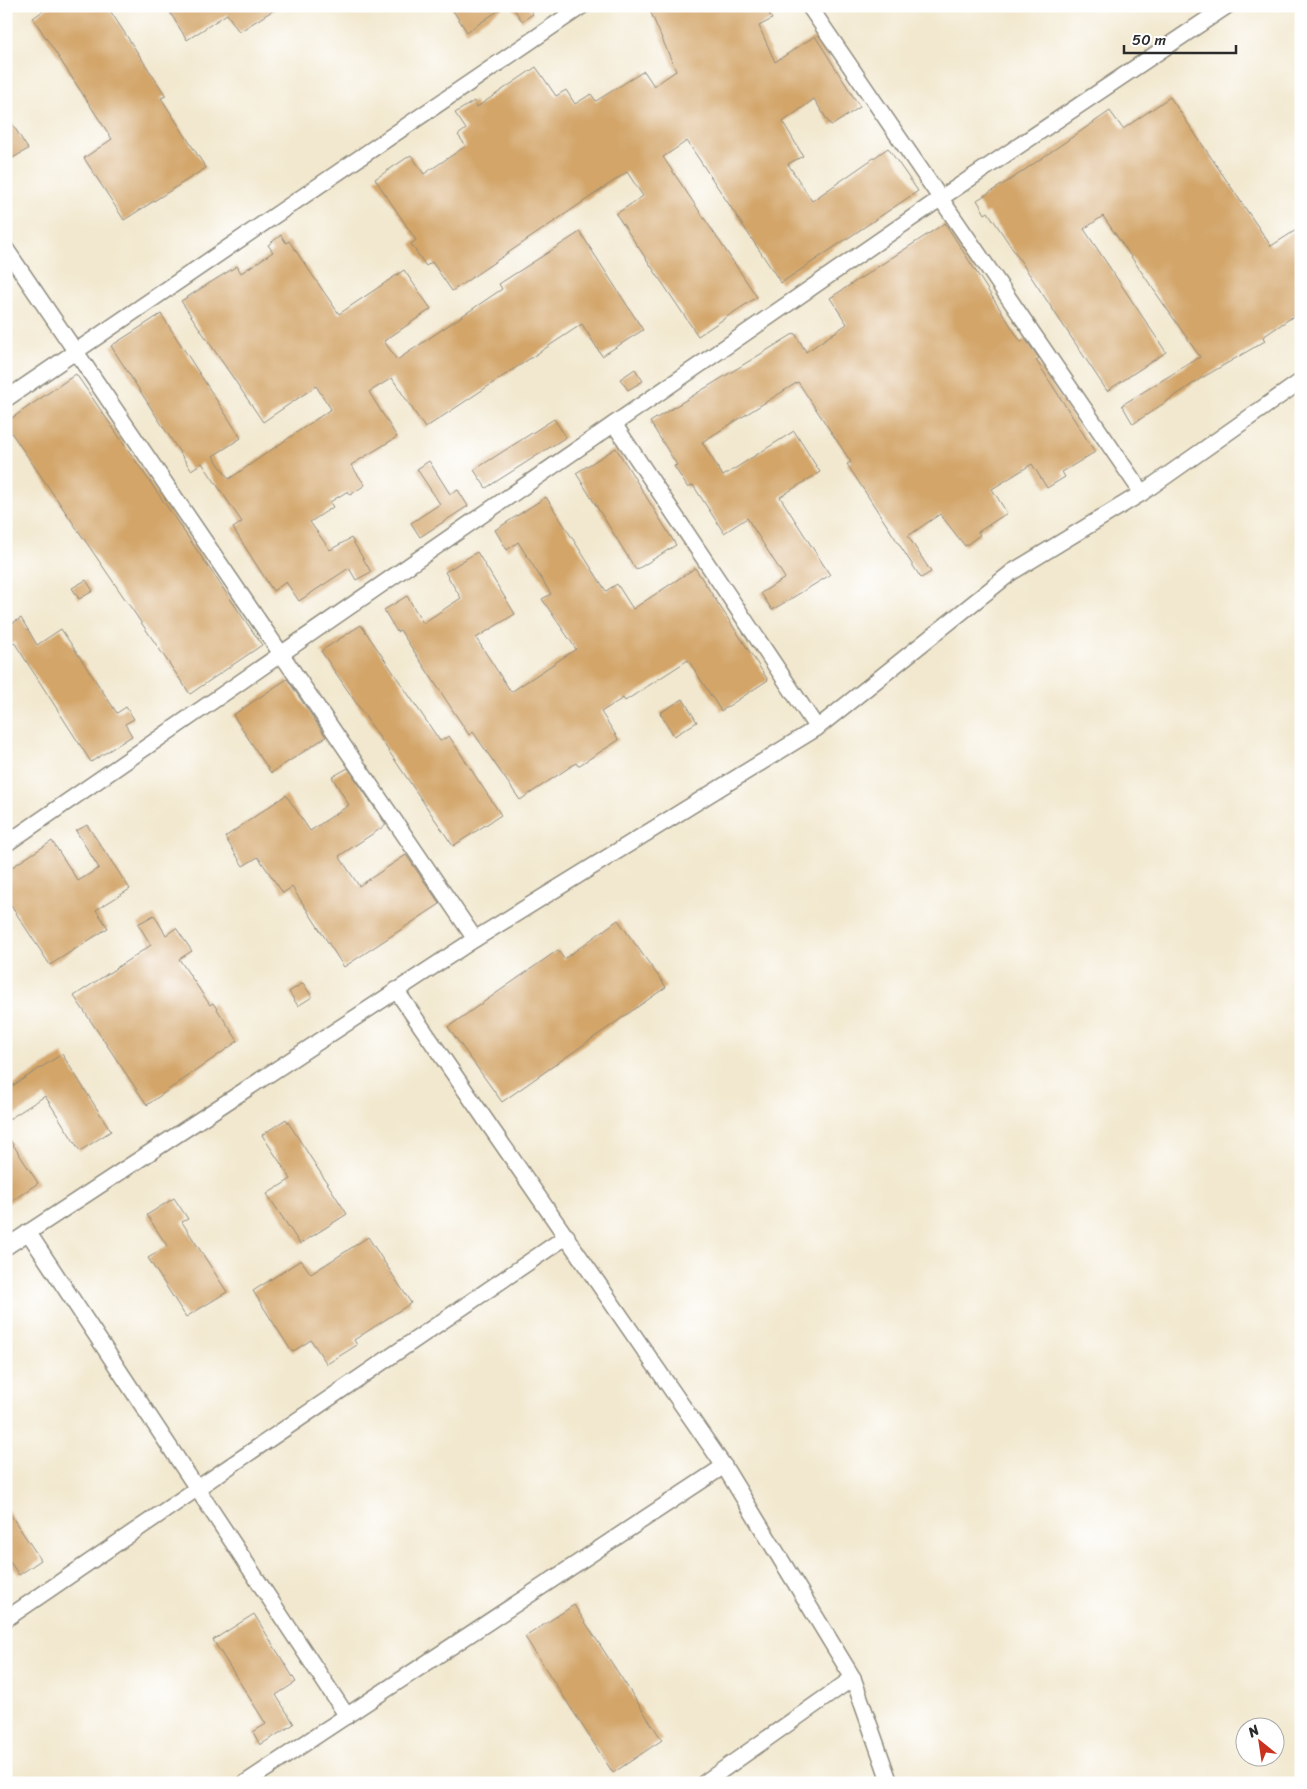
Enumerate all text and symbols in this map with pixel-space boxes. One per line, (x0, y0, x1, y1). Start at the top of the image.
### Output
scale bar (1124, 22, 1237, 54)
text: 50 m (1132, 27, 1167, 53)
north arrow (1234, 1716, 1284, 1766)
text: N (1242, 1718, 1264, 1745)

